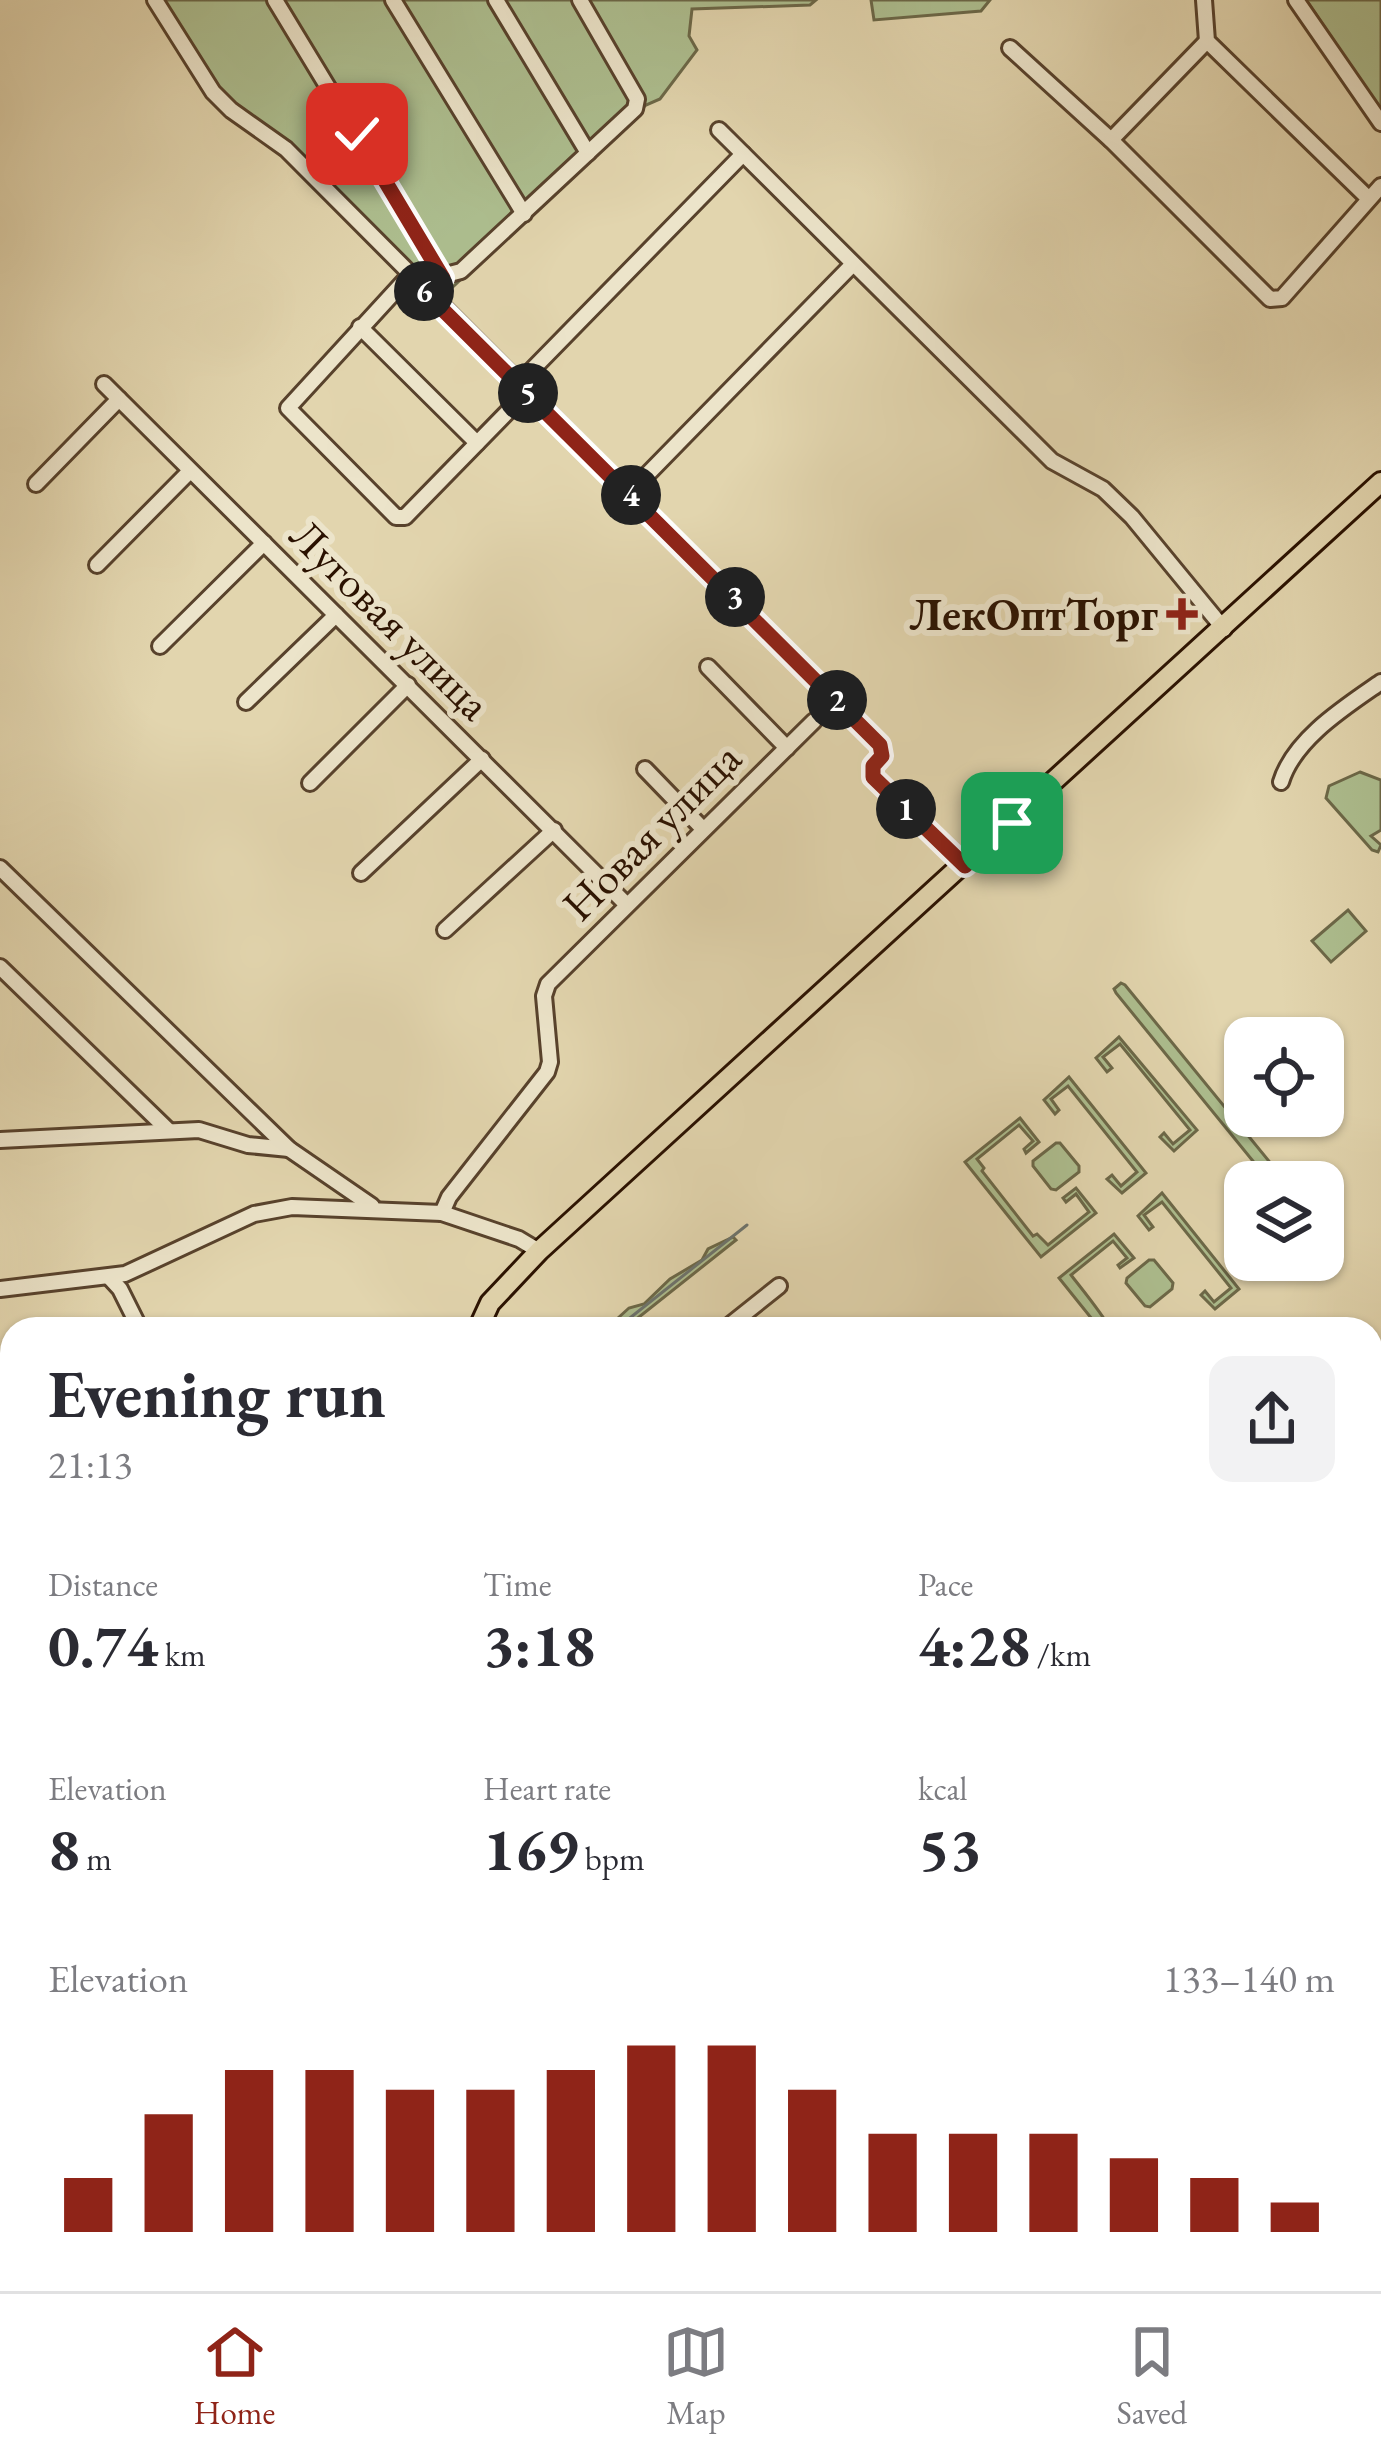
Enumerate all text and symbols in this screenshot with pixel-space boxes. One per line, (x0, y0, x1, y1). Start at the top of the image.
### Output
pin (306, 83, 408, 185)
icon: check (324, 101, 390, 167)
pin: 6 (394, 261, 454, 321)
text: 6 (415, 269, 433, 312)
pin: 5 (498, 363, 558, 423)
text: 5 (519, 371, 537, 414)
pin: 4 (601, 465, 661, 525)
text: 4 (622, 473, 640, 516)
street label: Луговая улица (278, 506, 504, 732)
pin: 3 (705, 567, 765, 627)
text: 3 (726, 575, 744, 618)
place label: ЛекОптТорг (909, 585, 1158, 643)
marker: ЛекОптТорг (1169, 601, 1195, 627)
pin: 2 (807, 670, 867, 730)
text: 2 (828, 678, 846, 721)
street label: Новая улица (549, 729, 753, 933)
pin (961, 772, 1063, 874)
pin: 1 (876, 779, 936, 839)
text: 1 (897, 787, 915, 830)
icon: arrive (979, 790, 1045, 856)
map controls (1224, 1017, 1344, 1281)
button: locate (1224, 1017, 1344, 1137)
button: layers (1224, 1161, 1344, 1281)
text: Evening run (48, 1351, 386, 1437)
button: share (1209, 1356, 1335, 1482)
text: 21:13 (48, 1439, 133, 1490)
text: Distance (48, 1563, 158, 1606)
text: Time (483, 1563, 552, 1606)
text: Pace (918, 1563, 973, 1606)
text: 0.74 (48, 1606, 158, 1684)
text: 3:18 (483, 1606, 595, 1684)
text: 4:28 (918, 1606, 1030, 1684)
text: km (158, 1633, 206, 1676)
text: /km (1030, 1633, 1091, 1676)
text: Elevation (48, 1767, 167, 1810)
text: Heart rate (483, 1767, 611, 1810)
text: kcal (918, 1767, 968, 1810)
text: 8 (48, 1810, 80, 1888)
text: 169 (483, 1810, 578, 1888)
text: 53 (918, 1810, 981, 1888)
text: m (80, 1837, 112, 1880)
text: bpm (578, 1837, 645, 1880)
text: Elevation (48, 1953, 188, 2004)
text: 133–140 m (1163, 1953, 1335, 2004)
tab: Home (194, 2319, 275, 2434)
tab: Map (663, 2319, 729, 2434)
tab: Saved (1116, 2319, 1187, 2434)

